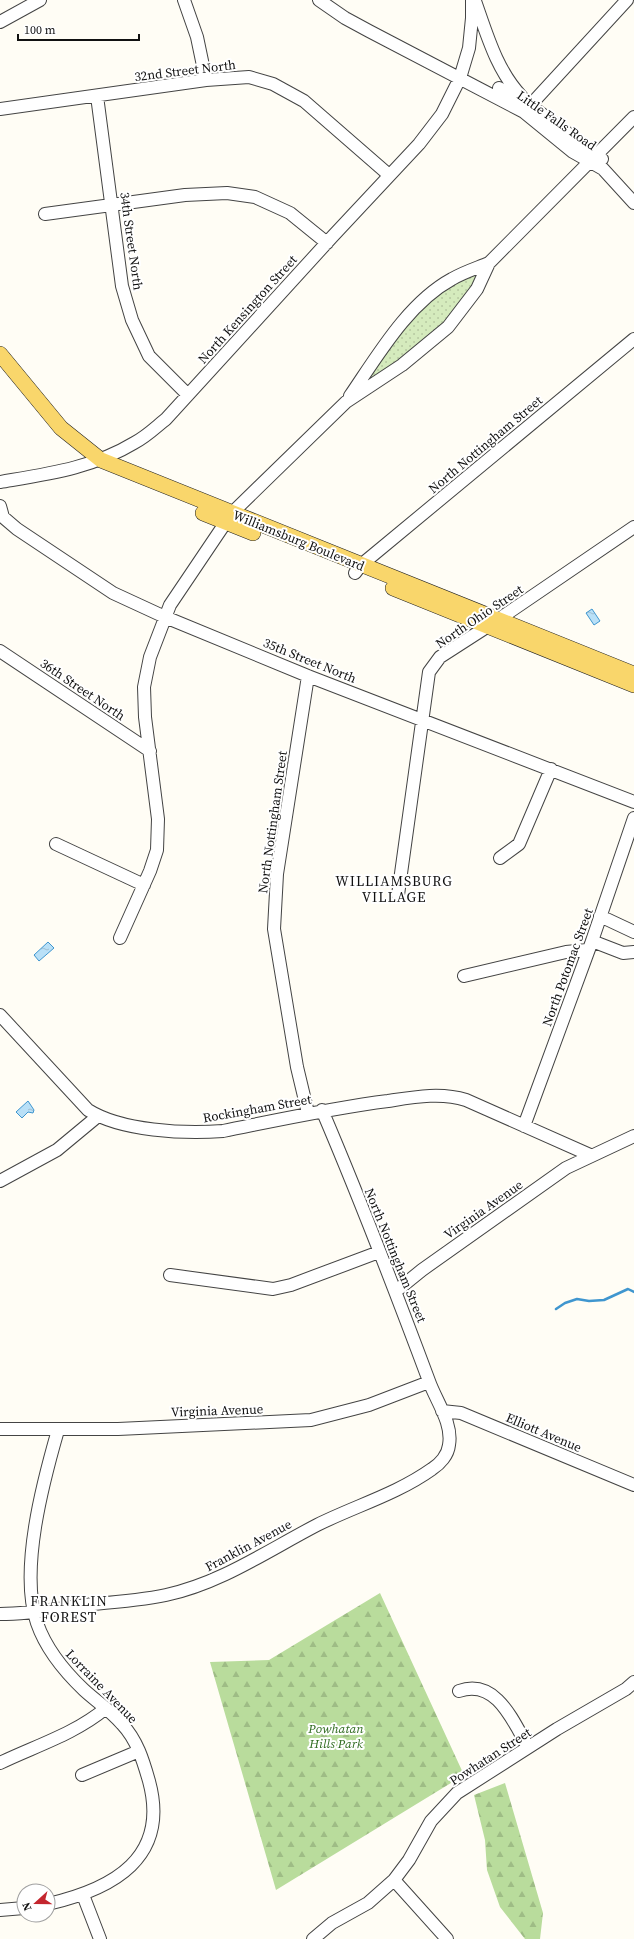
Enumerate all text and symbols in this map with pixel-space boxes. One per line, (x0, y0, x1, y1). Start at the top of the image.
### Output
scale bar (18, 16, 139, 42)
text: 100 m (24, 22, 56, 38)
street label: 32nd Street North (133, 56, 237, 85)
street label: Little Falls Road (514, 87, 600, 154)
street label: 34th Street North (116, 191, 147, 291)
street label: North Kensington Street (194, 251, 301, 367)
street label: North Nottingham Street (425, 391, 546, 497)
street label: Williamsburg Boulevard (231, 506, 368, 575)
street label: North Ohio Street (432, 580, 527, 652)
street label: 35th Street North (261, 634, 359, 687)
street label: 36th Street North (37, 655, 129, 724)
street label: North Nottingham Street (254, 749, 291, 894)
district label: WILLIAMSBURG VILLAGE (335, 871, 453, 907)
street label: North Potomac Street (538, 905, 597, 1029)
street label: Rockingham Street (202, 1090, 313, 1126)
street label: Virginia Avenue (441, 1176, 526, 1243)
street label: North Nottingham Street (361, 1186, 431, 1326)
street label: Virginia Avenue (171, 1400, 264, 1421)
street label: Elliott Avenue (503, 1409, 585, 1456)
street label: Franklin Avenue (202, 1515, 295, 1575)
district label: FRANKLIN FOREST (30, 1591, 108, 1627)
street label: Lorraine Avenue (62, 1646, 142, 1727)
park label: Powhatan Hills Park (307, 1720, 364, 1752)
street label: Powhatan Street (446, 1723, 535, 1789)
north arrow (16, 1883, 56, 1923)
text: N (19, 1900, 36, 1913)

